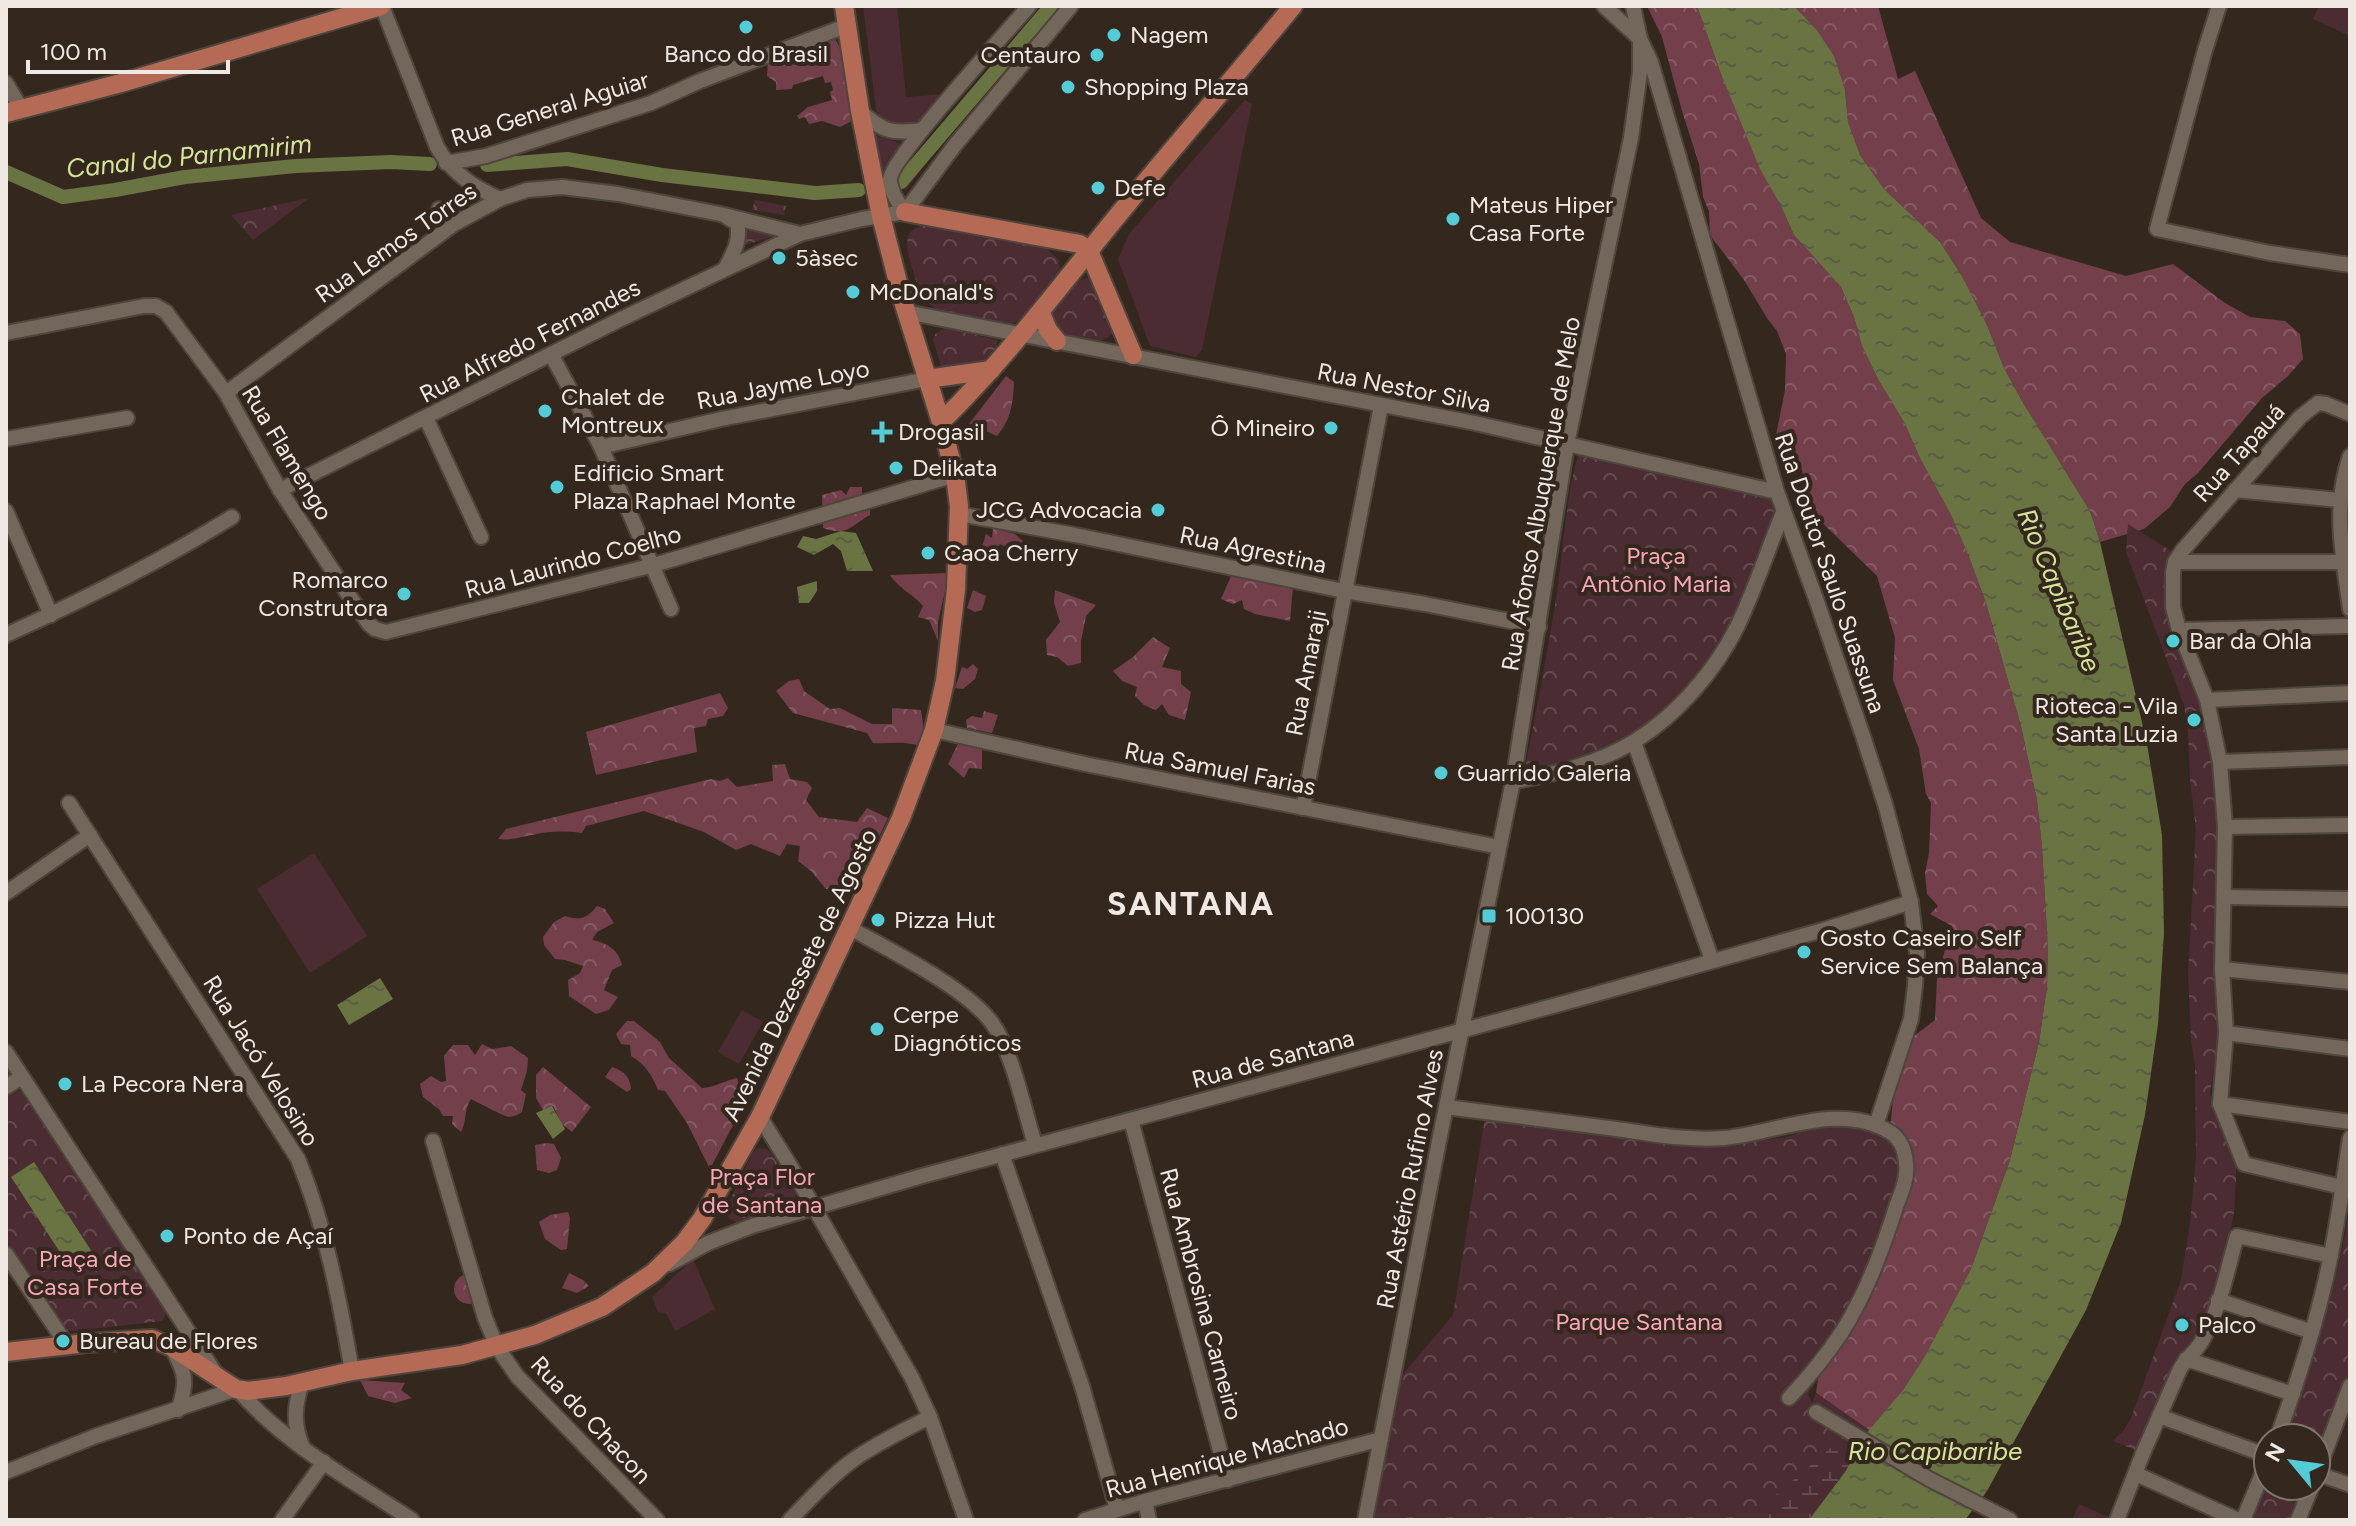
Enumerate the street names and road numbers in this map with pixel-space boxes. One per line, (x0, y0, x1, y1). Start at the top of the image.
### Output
street label: Rua General Aguiar (447, 65, 652, 152)
street label: Rua Lemos Torres (310, 176, 482, 309)
street label: Rua Alfredo Fernandes (415, 272, 645, 409)
street label: Rua Afonso Albuquerque de Melo (1495, 314, 1586, 673)
street label: Rua Jayme Loyo (694, 354, 872, 415)
street label: Rua Nestor Silva (1315, 356, 1493, 419)
street label: Rua Flamengo (236, 380, 339, 525)
street label: Rua Tapauá (2187, 397, 2290, 508)
street label: Rua Doutor Saulo Suassuna (1769, 429, 1892, 717)
street label: Rua Laurindo Coelho (462, 519, 684, 604)
street label: Rua Agrestina (1177, 520, 1329, 579)
street label: Rua Amaraji (1279, 607, 1332, 738)
street label: Rua Samuel Farias (1122, 736, 1318, 801)
street label: Avenida Dezessete de Agosto (716, 824, 883, 1126)
street label: Rua Jacó Velosino (197, 970, 326, 1152)
street label: Rua de Santana (1188, 1023, 1357, 1094)
street label: Rua Astério Rufino Alves (1370, 1047, 1449, 1311)
street label: Rua Ambrosina Carneiro (1154, 1165, 1249, 1423)
street label: Rua do Chacon (525, 1350, 658, 1489)
street label: Rua Henrique Machado (1102, 1411, 1351, 1504)

